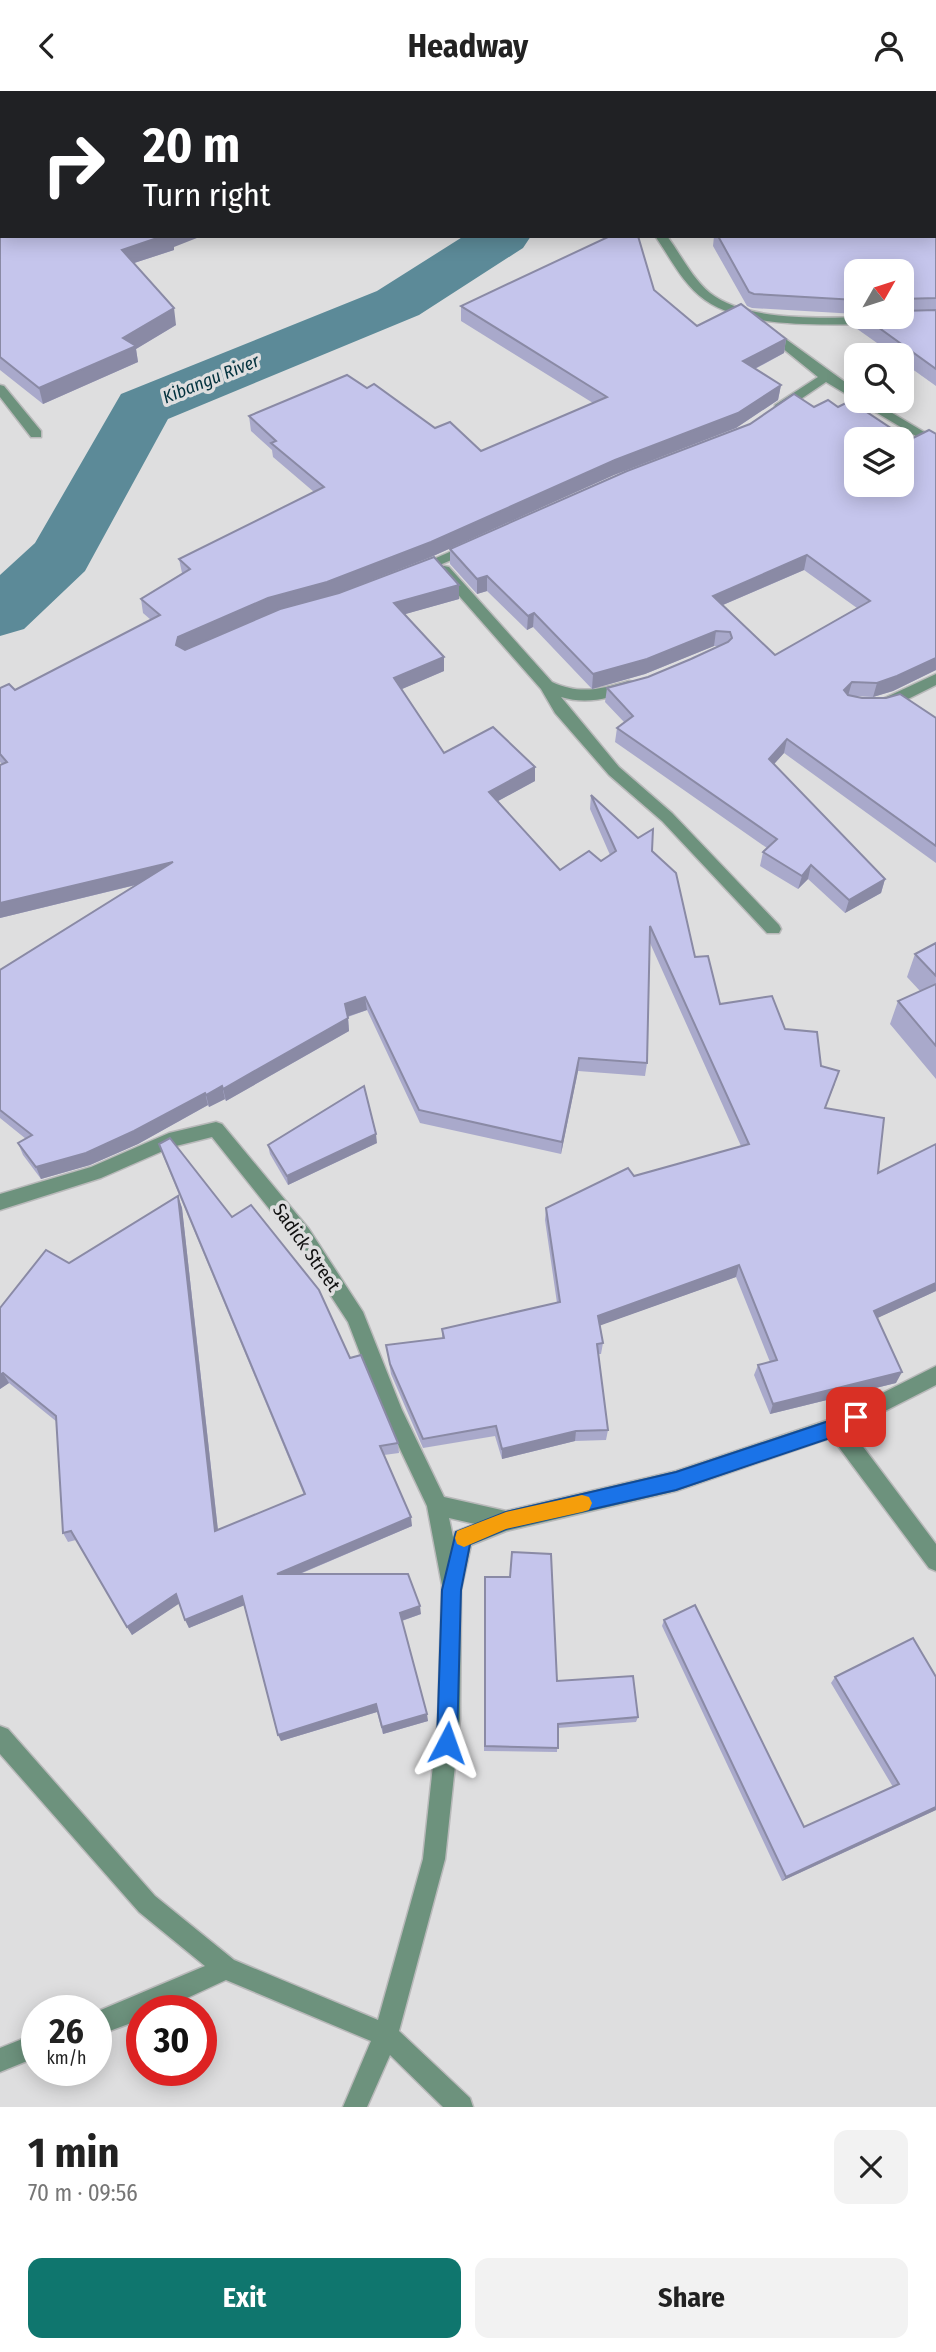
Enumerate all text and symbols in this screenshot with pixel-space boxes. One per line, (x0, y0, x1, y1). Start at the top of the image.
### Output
icon: back (28, 27, 66, 65)
text: Headway (408, 27, 528, 65)
icon: person (870, 27, 908, 65)
text: 20 m (143, 116, 240, 175)
icon: right (28, 119, 119, 210)
text: Turn right (143, 176, 270, 214)
north arrow (844, 259, 914, 329)
map controls (844, 259, 914, 497)
button: search (844, 343, 914, 413)
water label: Kibangu River (160, 349, 263, 408)
button: layers (844, 427, 914, 497)
street label: Sadick Street (268, 1199, 346, 1296)
pin (826, 1387, 886, 1447)
icon: arrive (837, 1398, 875, 1436)
position arrow (410, 1706, 484, 1780)
speed limit sign: 30 (126, 1995, 217, 2086)
text: 26 (49, 2010, 84, 2052)
text: km/h (46, 2047, 87, 2069)
text: 1 min (28, 2128, 119, 2178)
button: close (834, 2130, 908, 2204)
text: 70 m · 09:56 (28, 2179, 138, 2207)
button: Exit (28, 2258, 461, 2338)
button: Share (475, 2258, 908, 2338)

